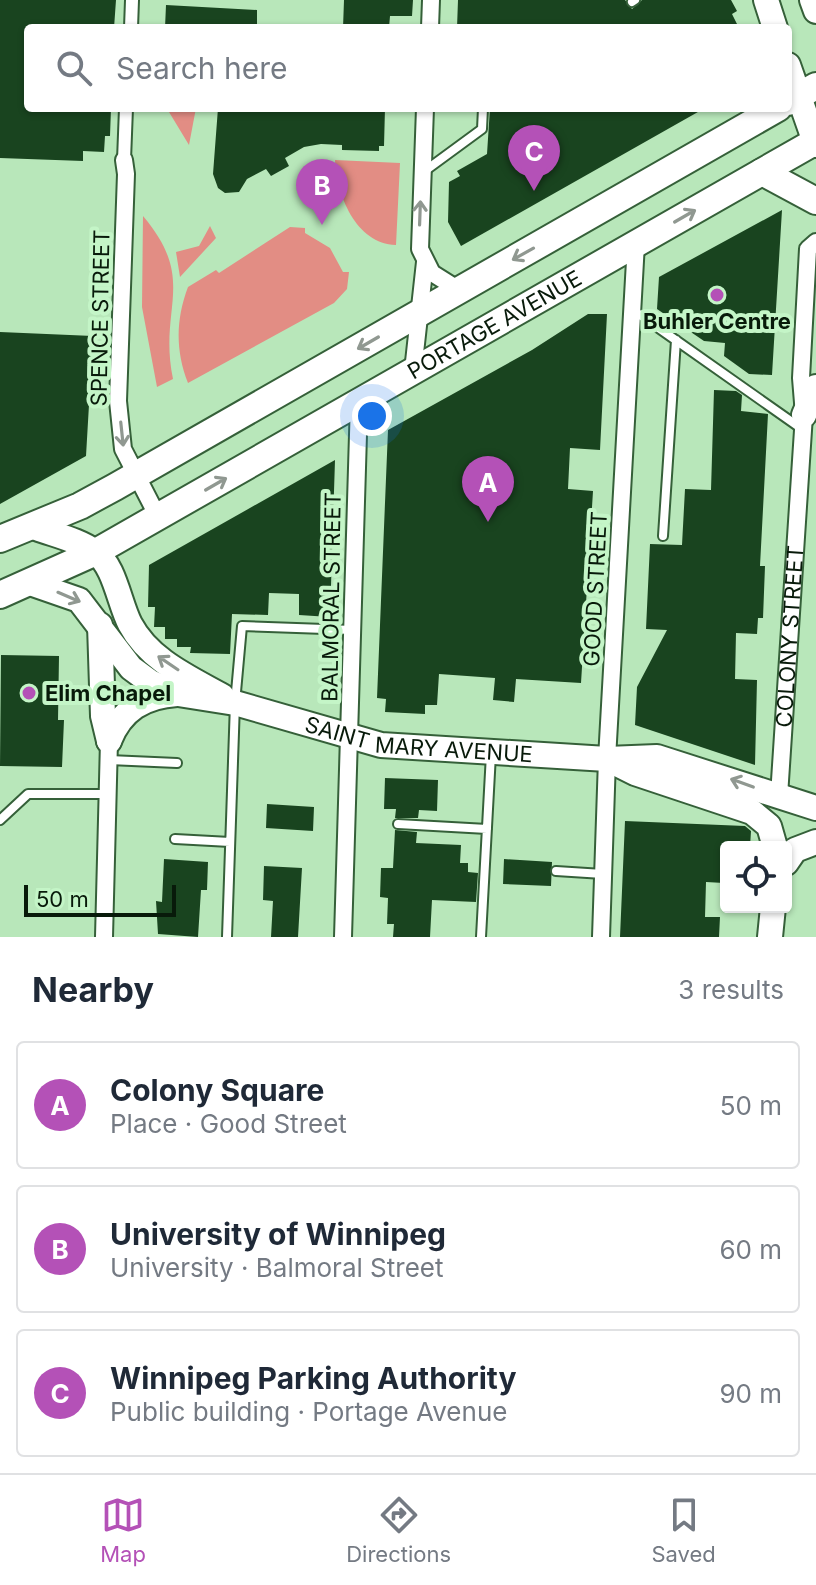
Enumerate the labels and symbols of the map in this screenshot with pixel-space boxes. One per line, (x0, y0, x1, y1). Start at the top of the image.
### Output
pin: C (508, 125, 560, 191)
pin: B (296, 159, 348, 225)
one-way arrow (412, 200, 427, 227)
one-way arrow (673, 207, 696, 223)
street label: SPENCE STREET (85, 229, 115, 407)
one-way arrow (512, 246, 535, 262)
street label: PORTAGE AVENUE (403, 265, 586, 384)
marker: Buhler Centre (708, 286, 726, 304)
place label: Buhler Centre (643, 308, 791, 334)
one-way arrow (356, 336, 380, 352)
your location (352, 396, 392, 436)
one-way arrow (114, 420, 129, 447)
pin: A (462, 456, 514, 522)
one-way arrow (204, 475, 227, 491)
street label: BALMORAL STREET (316, 492, 346, 702)
street label: GOOD STREET (578, 511, 612, 667)
street label: COLONY STREET (771, 544, 808, 728)
one-way arrow (56, 591, 81, 606)
one-way arrow (157, 655, 179, 672)
place label: Elim Chapel (45, 680, 171, 706)
marker: Elim Chapel (20, 684, 38, 702)
street label: SAINT MARY AVENUE (302, 711, 534, 767)
one-way arrow (730, 774, 755, 789)
scale bar (24, 881, 176, 917)

